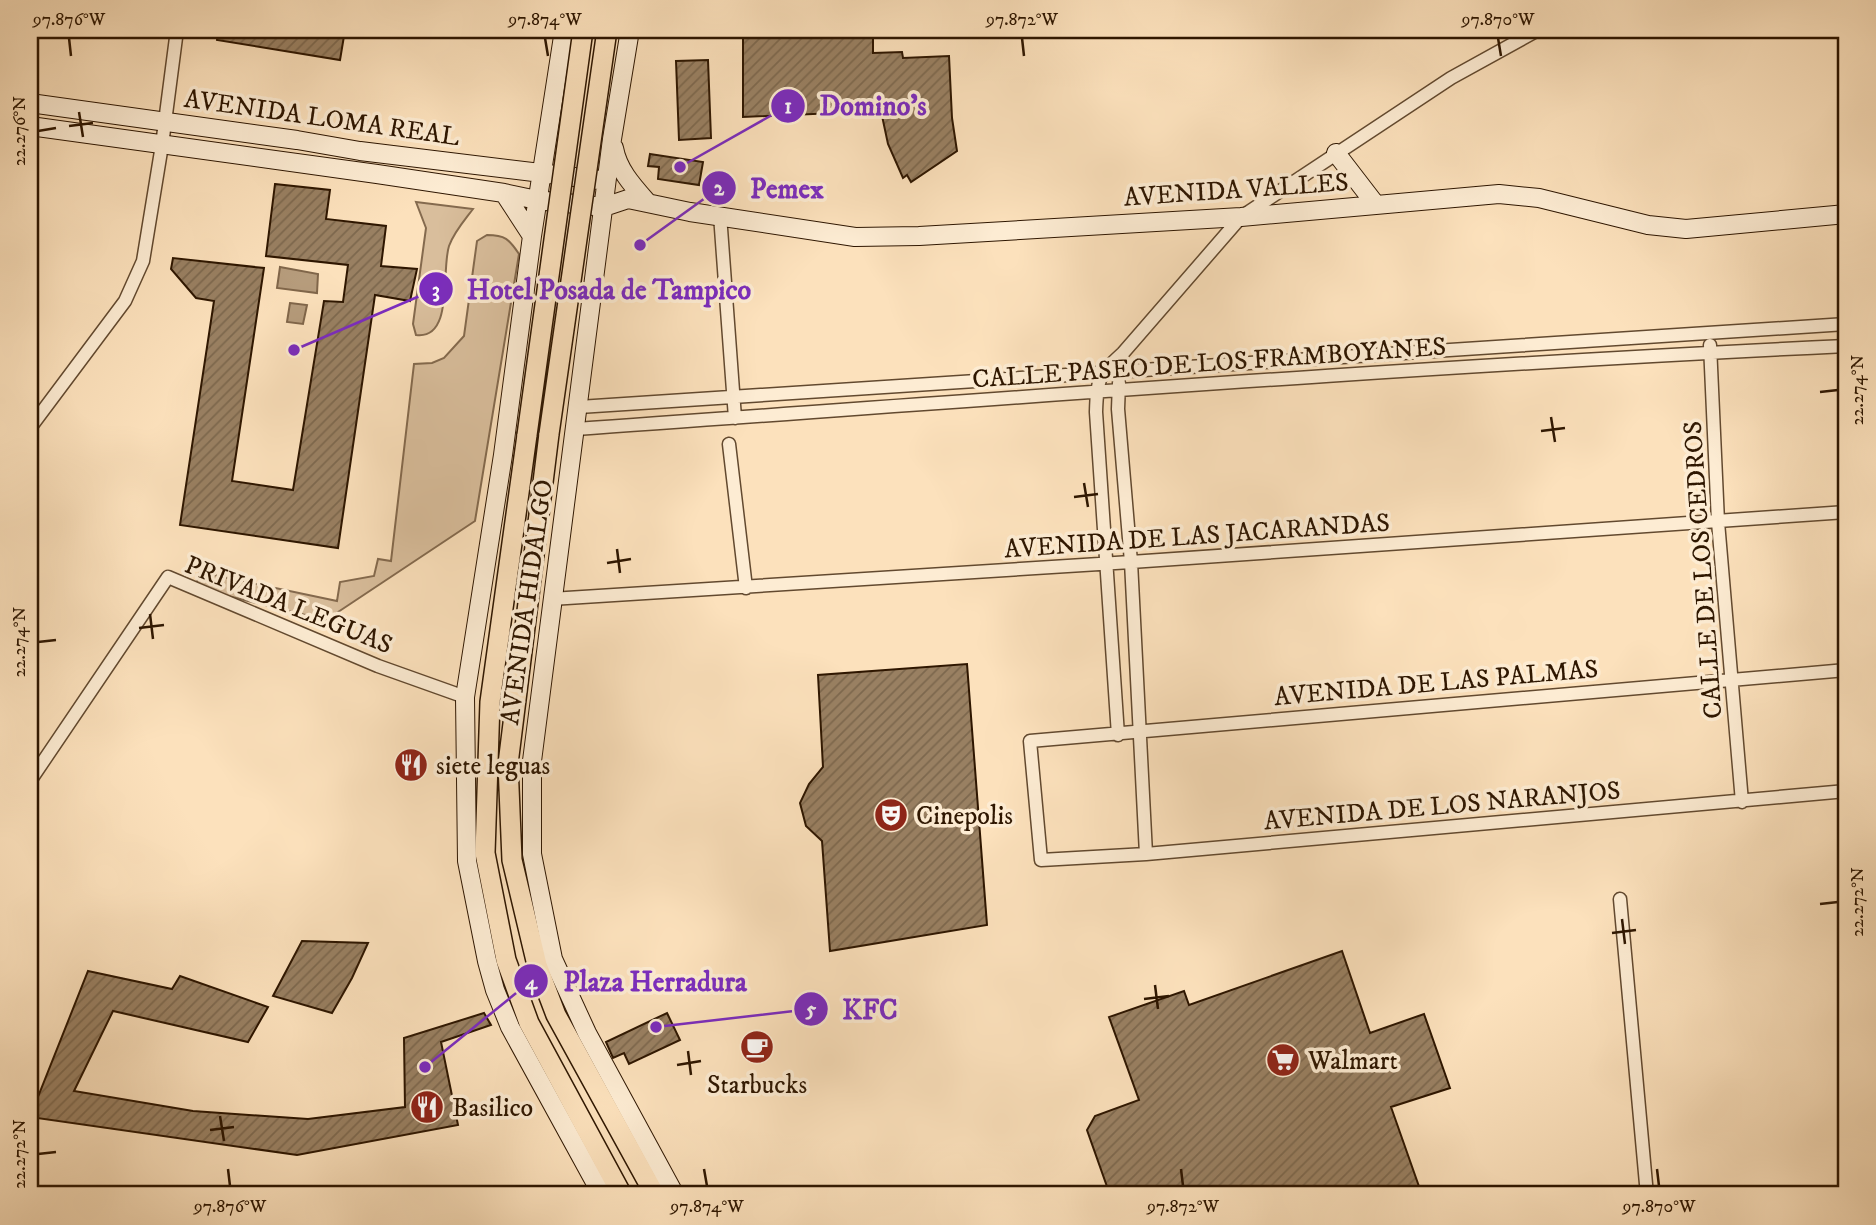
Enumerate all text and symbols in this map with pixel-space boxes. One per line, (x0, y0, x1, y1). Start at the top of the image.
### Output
text: 97.876°W (32, 9, 106, 31)
text: 97.874°W (507, 9, 582, 31)
text: 97.872°W (985, 9, 1059, 31)
text: 97.870°W (1460, 9, 1535, 31)
callout: Domino's (771, 81, 941, 130)
street label: AVENIDA LOMA REAL (182, 83, 462, 154)
text: Domino's (819, 89, 927, 124)
text: 1 (784, 94, 792, 120)
text: 22.276°N (9, 96, 31, 166)
callout: Pemex (701, 163, 838, 212)
street label: AVENIDA VALLES (1123, 166, 1350, 215)
text: Pemex (750, 172, 824, 207)
text: 2 (714, 176, 725, 202)
callout: Hotel Posada de Tampico (418, 265, 766, 314)
text: Hotel Posada de Tampico (467, 273, 752, 308)
text: 3 (432, 278, 440, 304)
street label: CALLE PASEO DE LOS FRAMBOYANES (971, 330, 1447, 397)
text: 22.274°N (1847, 354, 1869, 425)
street label: CALLE DE LOS CEDROS (1677, 420, 1730, 720)
street label: AVENIDA HIDALGO (494, 477, 561, 727)
street label: AVENIDA DE LAS JACARANDAS (1003, 507, 1391, 566)
street label: PRIVADA LEGUAS (180, 549, 397, 662)
text: 22.274°N (9, 606, 31, 677)
street label: AVENIDA DE LAS PALMAS (1273, 653, 1600, 714)
restaurant icon: siete leguas (392, 746, 430, 784)
place label: siete leguas (436, 750, 550, 783)
street label: AVENIDA DE LOS NARANJOS (1262, 774, 1622, 839)
theatre icon: Cinepolis (872, 796, 910, 834)
place label: Cinepolis (916, 800, 1013, 833)
text: 22.272°N (1847, 867, 1869, 937)
callout: Plaza Herradura (514, 957, 761, 1006)
text: Plaza Herradura (563, 965, 748, 1000)
text: 4 (525, 970, 538, 996)
callout: KFC (794, 984, 912, 1033)
text: KFC (842, 993, 898, 1028)
text: 5 (805, 997, 817, 1023)
cafe icon: Starbucks (738, 1028, 776, 1066)
supermarket icon: Walmart (1264, 1041, 1302, 1079)
place label: Walmart (1307, 1045, 1398, 1078)
place label: Starbucks (707, 1069, 807, 1102)
restaurant icon: Basilico (408, 1088, 446, 1126)
place label: Basilico (452, 1092, 533, 1125)
text: 22.272°N (9, 1119, 31, 1189)
text: 97.876°W (193, 1196, 267, 1218)
text: 97.874°W (669, 1196, 744, 1218)
text: 97.872°W (1146, 1196, 1220, 1218)
text: 97.870°W (1621, 1196, 1696, 1218)

